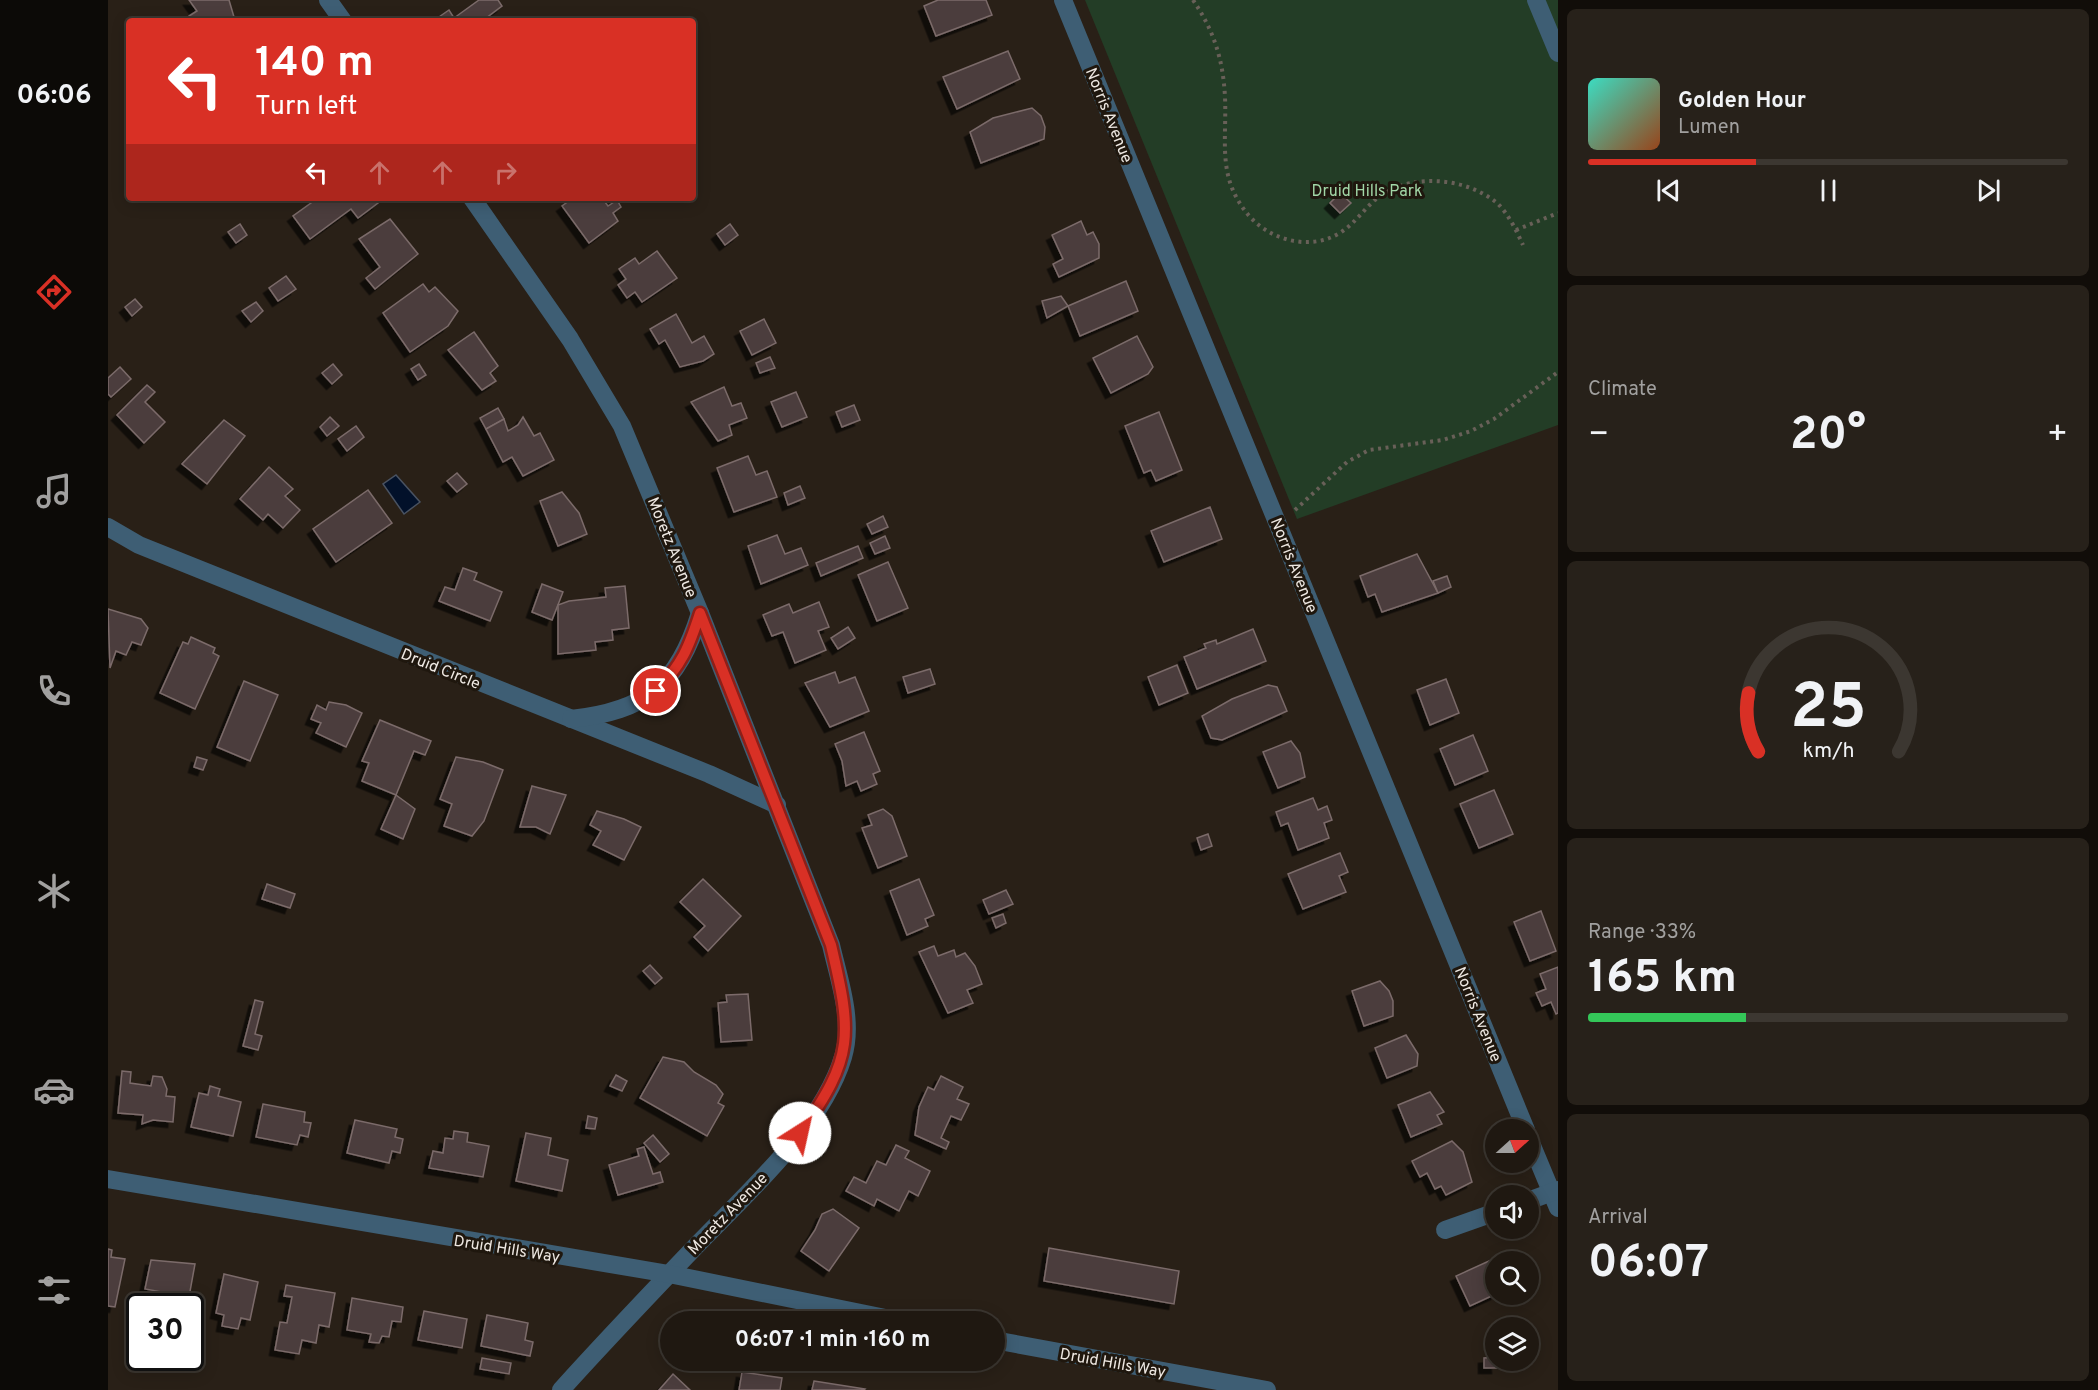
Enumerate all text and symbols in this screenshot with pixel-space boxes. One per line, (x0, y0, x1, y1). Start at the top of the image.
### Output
text: 140 m (255, 38, 374, 91)
icon: left (156, 42, 234, 120)
street label: Norris Avenue (1080, 65, 1136, 166)
text: 06:06 (16, 79, 92, 113)
text: Golden Hour (1678, 88, 1806, 115)
text: Turn left (255, 90, 357, 124)
text: Lumen (1678, 115, 1740, 141)
icon: left (300, 156, 333, 189)
icon: ahead (363, 156, 396, 189)
icon: ahead (426, 156, 459, 189)
icon: right (489, 156, 522, 189)
icon: previous (1652, 174, 1685, 207)
icon: pause (1812, 174, 1845, 207)
icon: next (1972, 174, 2005, 207)
park label: Druid Hills Park (1312, 182, 1422, 202)
icon: directions (33, 271, 75, 313)
text: Climate (1588, 377, 1657, 403)
text: 20° (1790, 408, 1866, 465)
text: − (1588, 415, 1609, 457)
text: + (2047, 415, 2068, 457)
icon: music (33, 470, 75, 512)
street label: Moretz Avenue (642, 495, 700, 601)
street label: Norris Avenue (1265, 515, 1321, 616)
street label: Druid Circle (398, 645, 483, 695)
pin (630, 665, 681, 716)
icon: phone (33, 670, 75, 712)
text: 25 (1790, 671, 1866, 750)
icon: arrive (639, 674, 672, 707)
text: km/h (1802, 738, 1854, 765)
icon: climate (33, 870, 75, 912)
text: Range · 33% (1588, 920, 1696, 946)
text: 165 km (1588, 951, 1737, 1008)
street label: Norris Avenue (1449, 964, 1505, 1065)
icon: car (33, 1069, 75, 1111)
position arrow (768, 1101, 832, 1165)
north arrow (1485, 1119, 1539, 1173)
map controls (1485, 1119, 1539, 1371)
street label: Moretz Avenue (684, 1169, 773, 1260)
button: sound (1485, 1185, 1539, 1239)
text: Arrival (1588, 1205, 1648, 1231)
street label: Druid Hills Way (452, 1232, 561, 1268)
text: 06:07 (1588, 1236, 1709, 1293)
button: search (1485, 1251, 1539, 1305)
icon: filters (33, 1269, 75, 1311)
speed limit sign: 30 (126, 1293, 204, 1371)
button: layers (1485, 1317, 1539, 1371)
text: 06:07 · 1 min · 160 m (735, 1327, 930, 1354)
street label: Druid Hills Way (1058, 1345, 1167, 1383)

